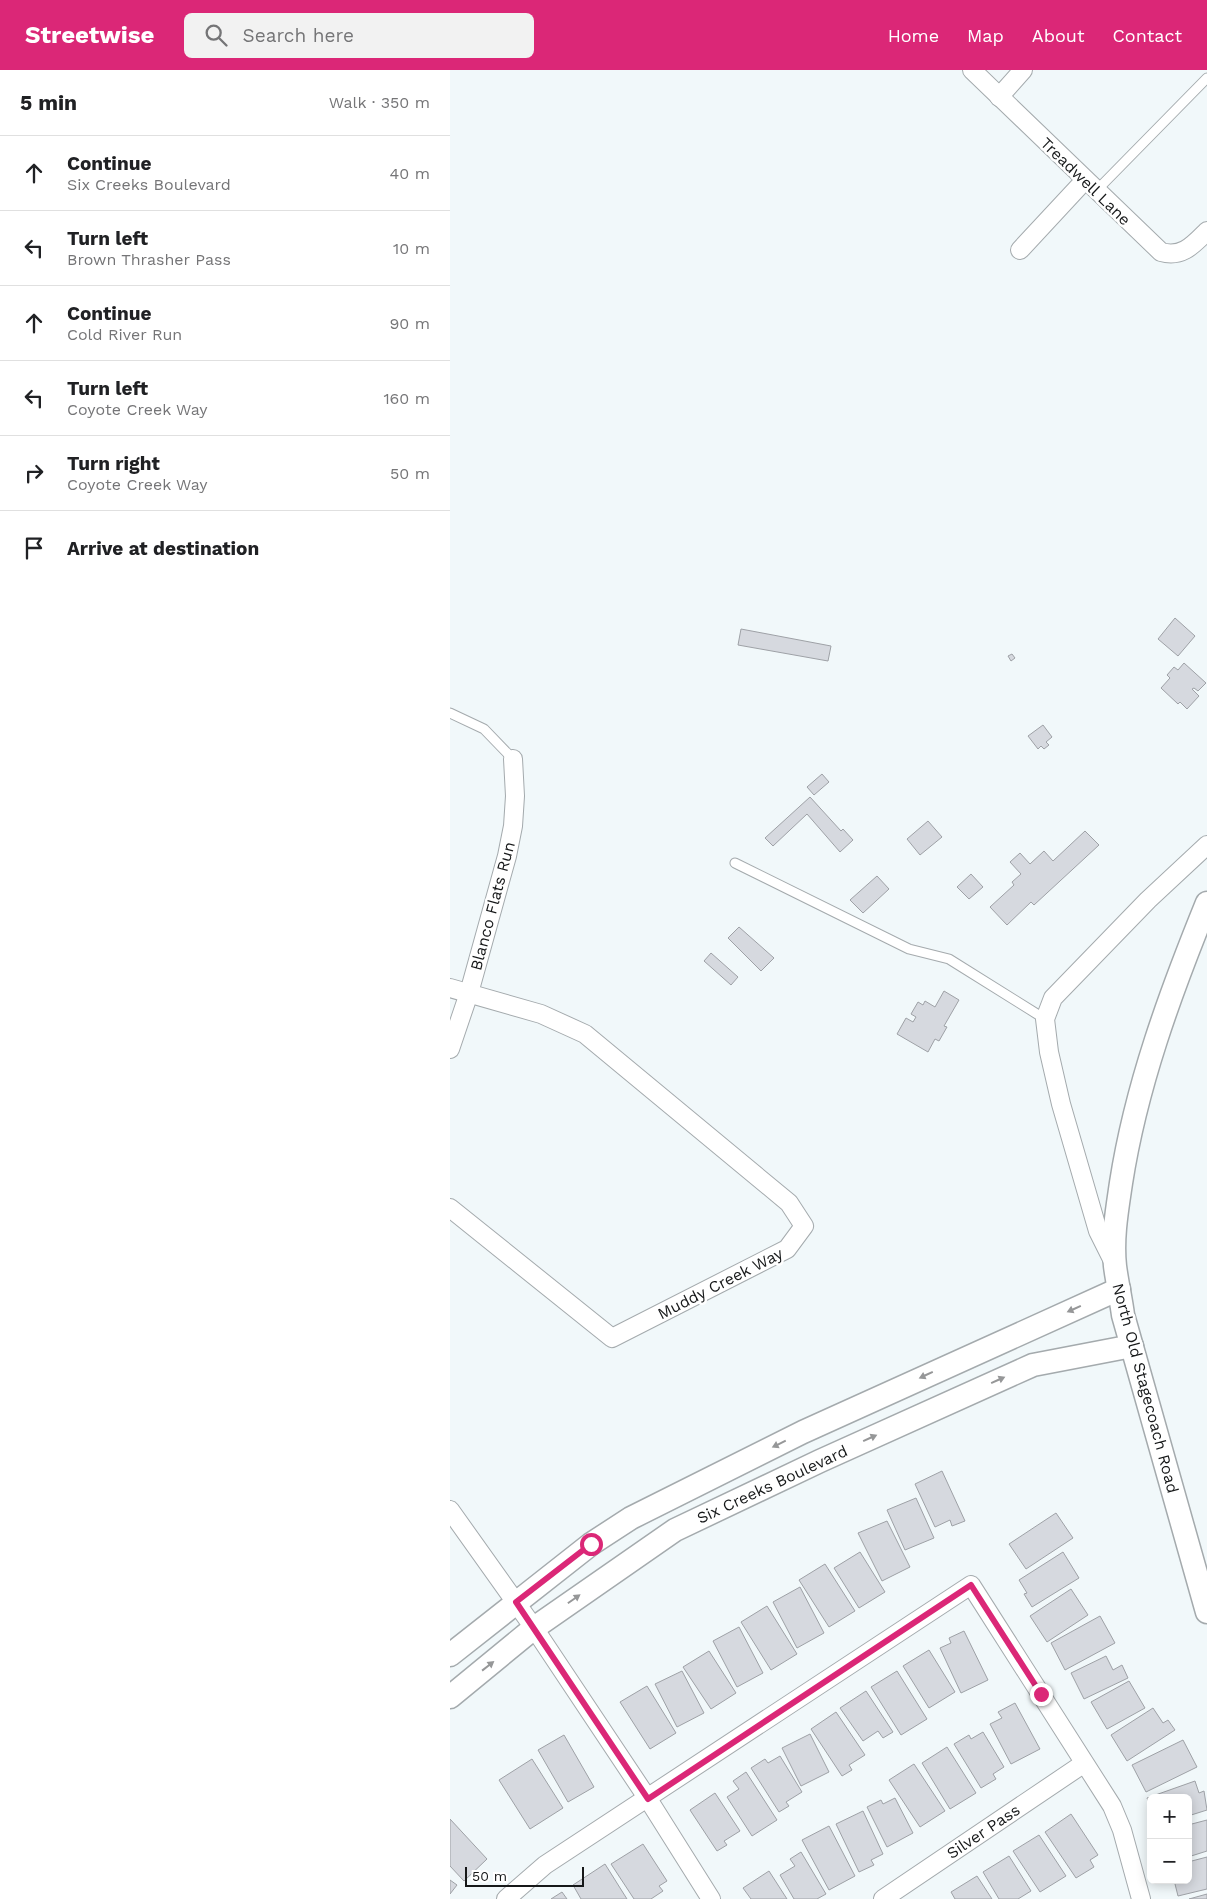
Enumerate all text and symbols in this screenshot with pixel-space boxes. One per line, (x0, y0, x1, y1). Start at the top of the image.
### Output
search box (184, 13, 534, 58)
text: Streetwise (25, 21, 154, 49)
icon: search (202, 21, 230, 49)
text: Search here (242, 24, 354, 47)
text: Home (888, 25, 939, 46)
text: Map (967, 25, 1004, 46)
text: About (1032, 25, 1084, 46)
text: Contact (1112, 25, 1182, 46)
text: 5 min (20, 90, 77, 115)
text: Walk · 350 m (329, 93, 430, 112)
street label: Treadwell Lane (1037, 134, 1135, 229)
text: Continue (67, 152, 151, 175)
icon: ahead (20, 159, 48, 187)
text: 40 m (390, 164, 430, 183)
text: Six Creeks Boulevard (67, 175, 231, 194)
text: Turn left (67, 227, 148, 250)
icon: left (20, 234, 48, 262)
text: 10 m (393, 239, 430, 258)
text: Brown Thrasher Pass (67, 250, 231, 269)
text: Continue (67, 302, 151, 325)
icon: ahead (20, 309, 48, 337)
text: 90 m (389, 314, 430, 333)
text: Cold River Run (67, 325, 182, 344)
text: Turn left (67, 377, 148, 400)
icon: left (20, 384, 48, 412)
text: 160 m (383, 389, 430, 408)
text: Coyote Creek Way (67, 400, 208, 419)
text: Turn right (67, 452, 160, 475)
icon: right (20, 459, 48, 487)
text: 50 m (390, 464, 430, 483)
text: Coyote Creek Way (67, 475, 208, 494)
icon: arrive (20, 534, 48, 562)
text: Arrive at destination (67, 537, 259, 560)
street label: Blanco Flats Run (466, 840, 519, 973)
street label: Muddy Creek Way (654, 1243, 787, 1323)
street label: North Old Stagecoach Road (1108, 1281, 1183, 1495)
one-way arrow (1067, 1305, 1081, 1313)
one-way arrow (919, 1372, 933, 1380)
one-way arrow (991, 1376, 1005, 1384)
one-way arrow (863, 1434, 877, 1442)
one-way arrow (772, 1440, 786, 1448)
street label: Six Creeks Boulevard (694, 1441, 850, 1528)
route start (580, 1533, 603, 1556)
one-way arrow (567, 1594, 581, 1604)
one-way arrow (481, 1660, 494, 1671)
route end (1030, 1683, 1053, 1706)
map controls (1147, 1794, 1192, 1884)
button: + (1147, 1794, 1192, 1839)
street label: Silver Pass (943, 1800, 1023, 1863)
button: − (1147, 1839, 1192, 1884)
scale bar (465, 1864, 584, 1887)
text: 50 m (472, 1868, 507, 1884)

